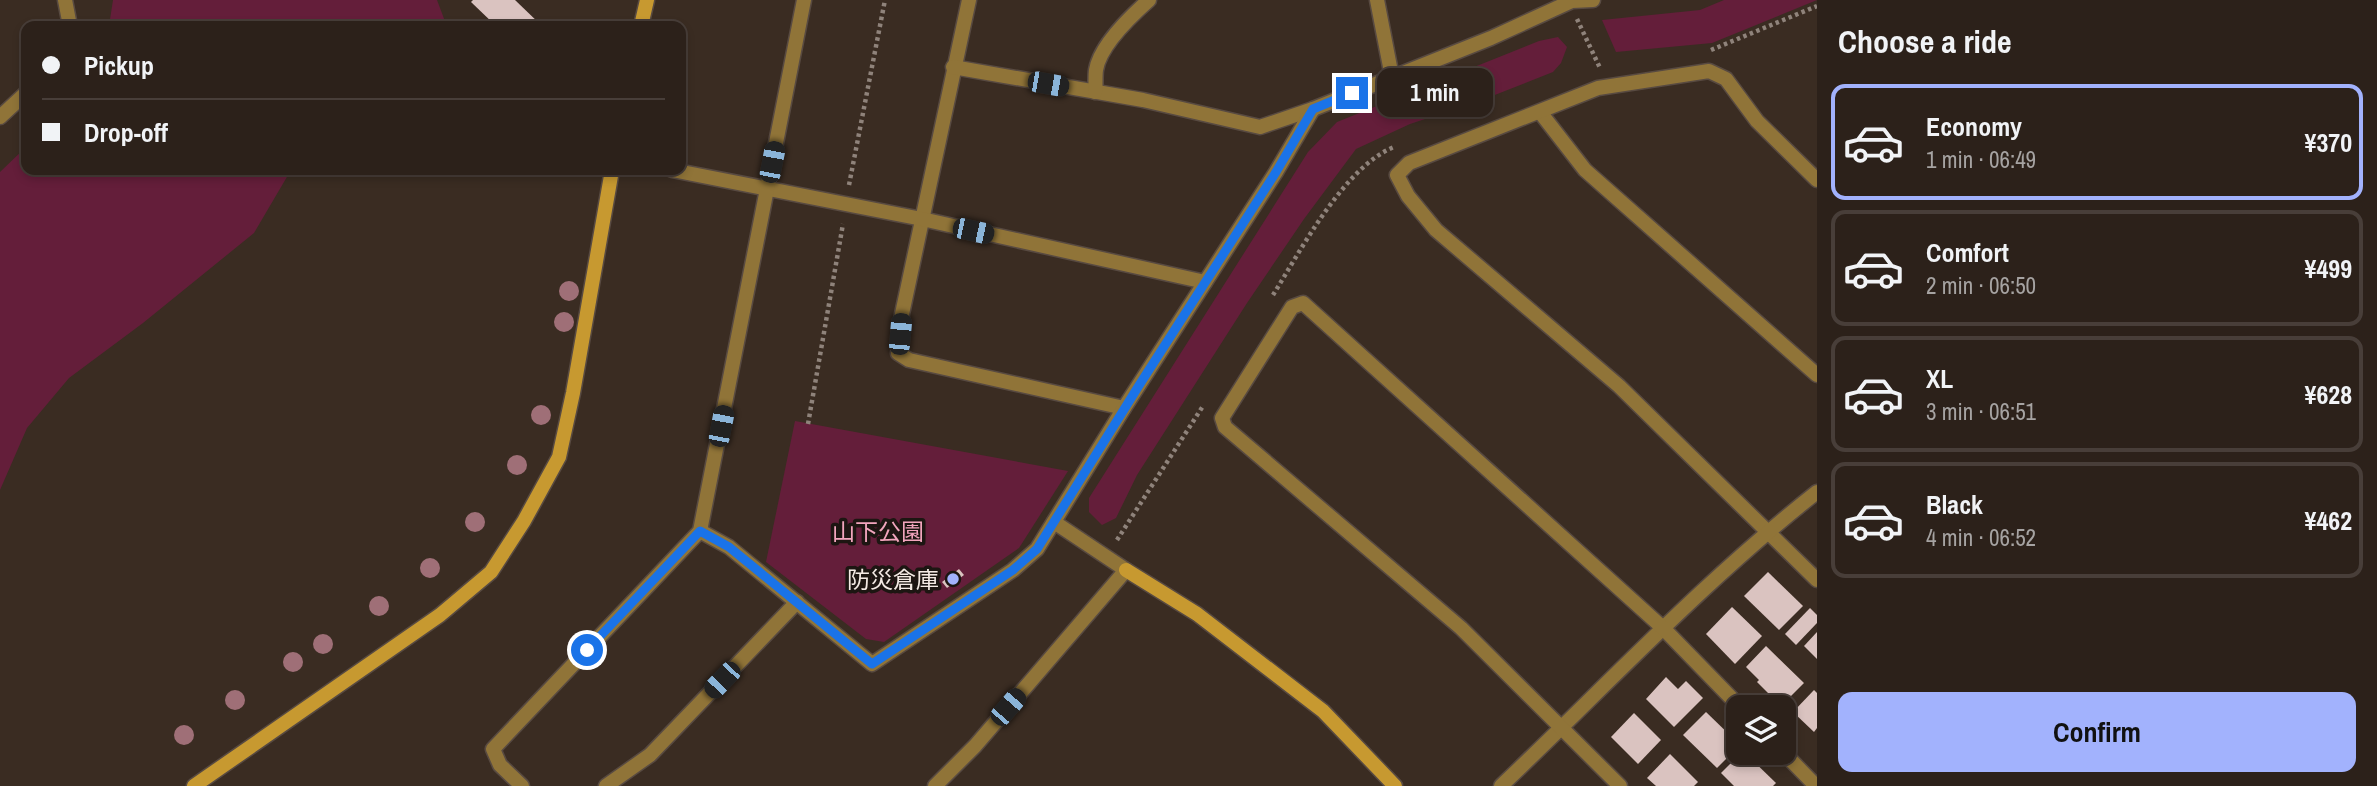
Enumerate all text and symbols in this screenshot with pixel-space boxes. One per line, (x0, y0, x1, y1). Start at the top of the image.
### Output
text: Choose a ride (1838, 20, 2012, 63)
text: Pickup (84, 48, 154, 83)
callout: 1 min (1376, 68, 1492, 118)
car (1026, 70, 1071, 98)
route end (1336, 77, 1368, 109)
text: 1 min (1410, 77, 1460, 108)
text: Economy (1926, 109, 2022, 144)
icon: car (1842, 111, 1905, 174)
text: Drop-off (84, 115, 168, 150)
text: ¥370 (2305, 125, 2352, 160)
car (758, 139, 787, 185)
text: 1 min · 06:49 (1926, 144, 2036, 175)
car (951, 216, 996, 246)
text: Comfort (1926, 235, 2009, 270)
icon: car (1842, 237, 1905, 300)
text: ¥499 (2305, 251, 2352, 286)
text: 2 min · 06:50 (1926, 270, 2036, 301)
car (888, 312, 913, 356)
text: XL (1926, 361, 1953, 396)
icon: car (1842, 363, 1905, 426)
text: ¥628 (2305, 377, 2352, 412)
text: 3 min · 06:51 (1926, 396, 2036, 427)
car (707, 403, 736, 449)
text: Black (1926, 487, 1983, 522)
icon: car (1842, 489, 1905, 552)
text: ¥462 (2305, 503, 2352, 538)
park label: 山下公園 (832, 516, 924, 547)
text: 4 min · 06:52 (1926, 522, 2036, 553)
place label: 防災倉庫 (847, 564, 939, 595)
marker: 防災倉庫 (945, 571, 961, 587)
route start (571, 634, 603, 666)
car (700, 658, 745, 702)
car (987, 684, 1030, 730)
button: Confirm (1838, 692, 2356, 772)
map controls (1726, 695, 1796, 765)
button: layers (1726, 695, 1796, 765)

